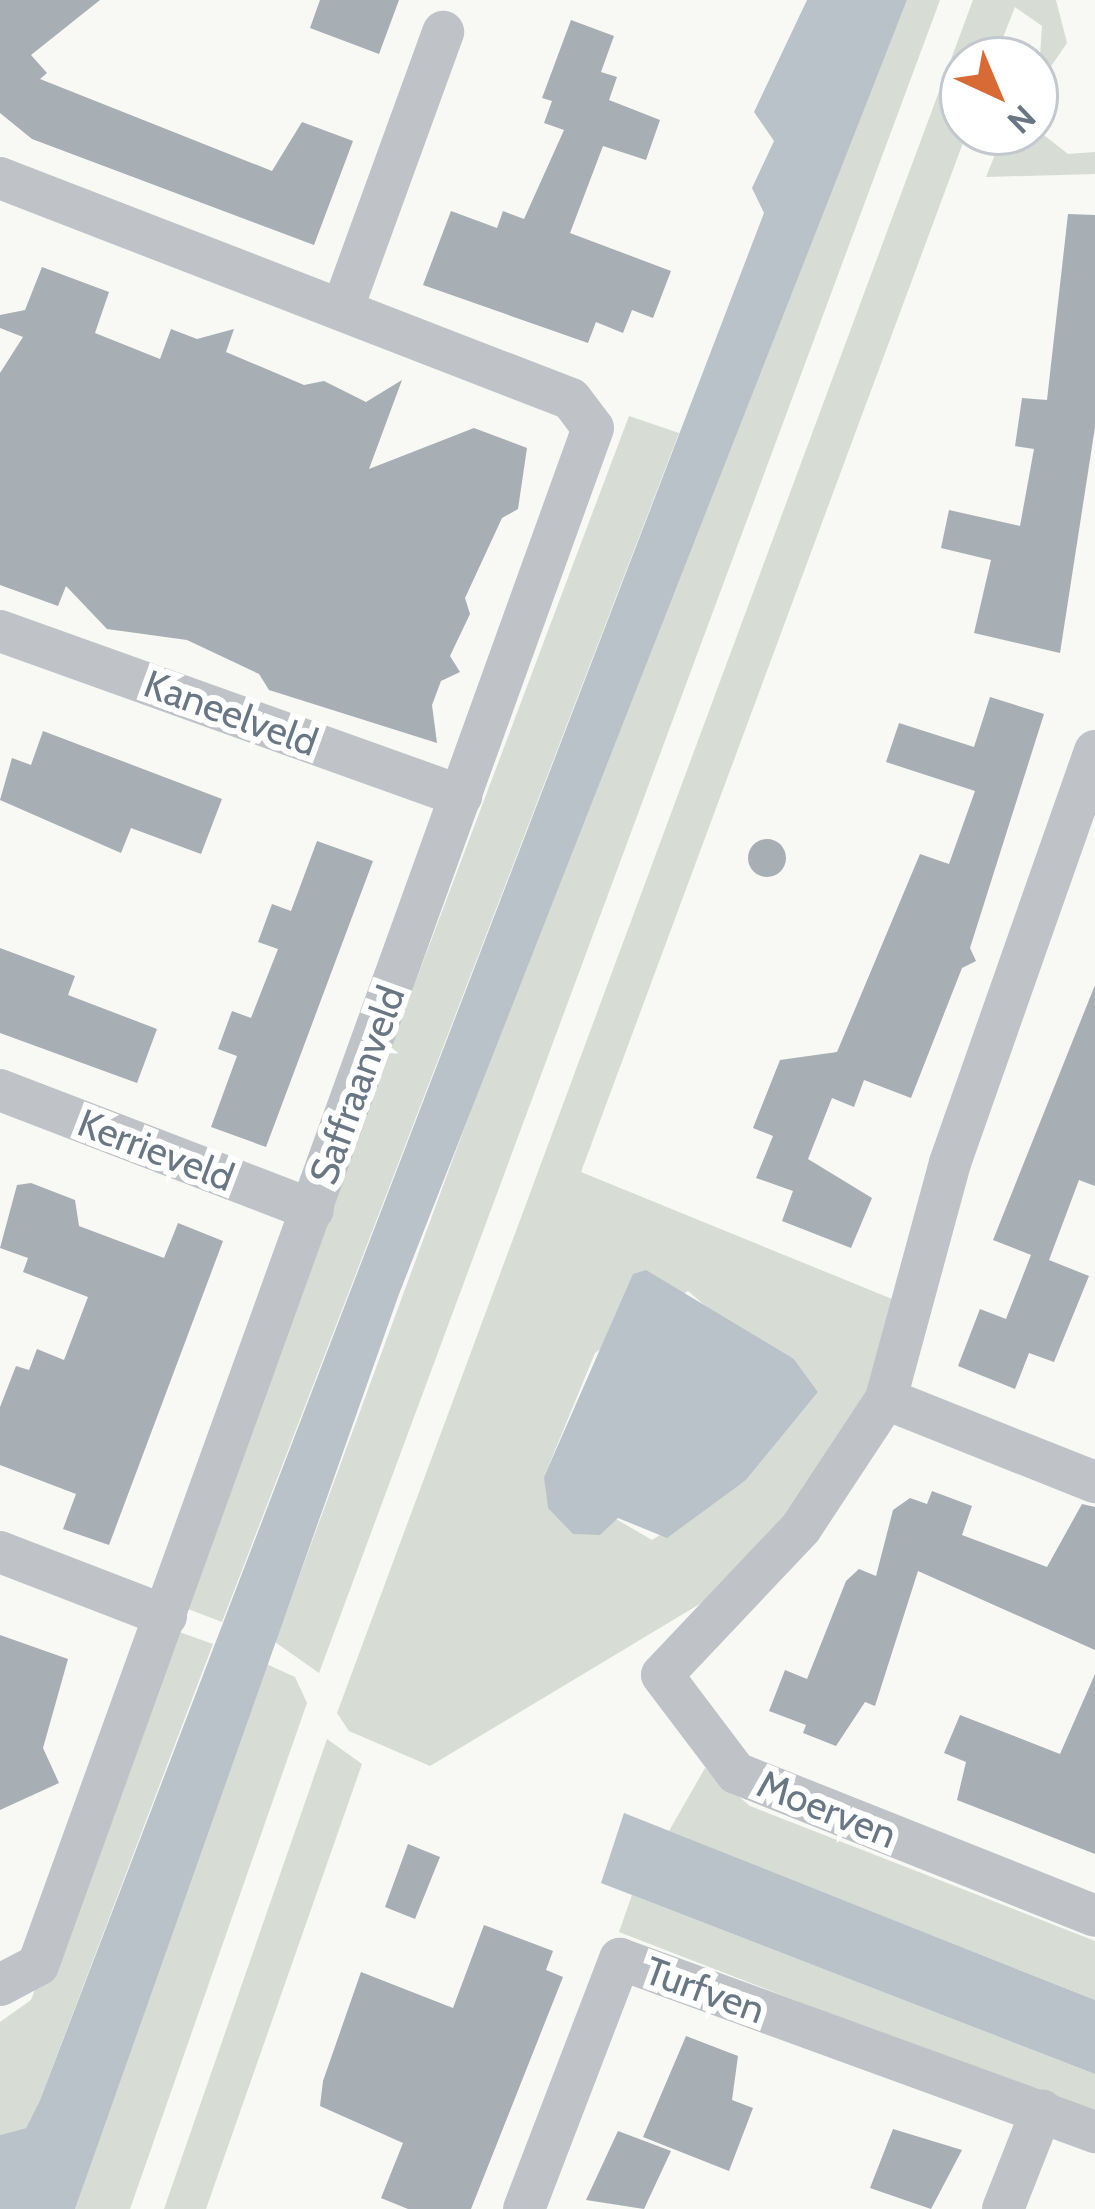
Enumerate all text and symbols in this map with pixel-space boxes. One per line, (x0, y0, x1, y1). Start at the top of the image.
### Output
north arrow (939, 36, 1059, 156)
text: N (1000, 97, 1044, 142)
street label: Kaneelveld (138, 660, 324, 766)
street label: Saffraanveld (300, 980, 414, 1190)
street label: Kerrieveld (72, 1099, 240, 1201)
street label: Moerven (751, 1760, 903, 1858)
street label: Turfven (639, 1947, 771, 2033)

